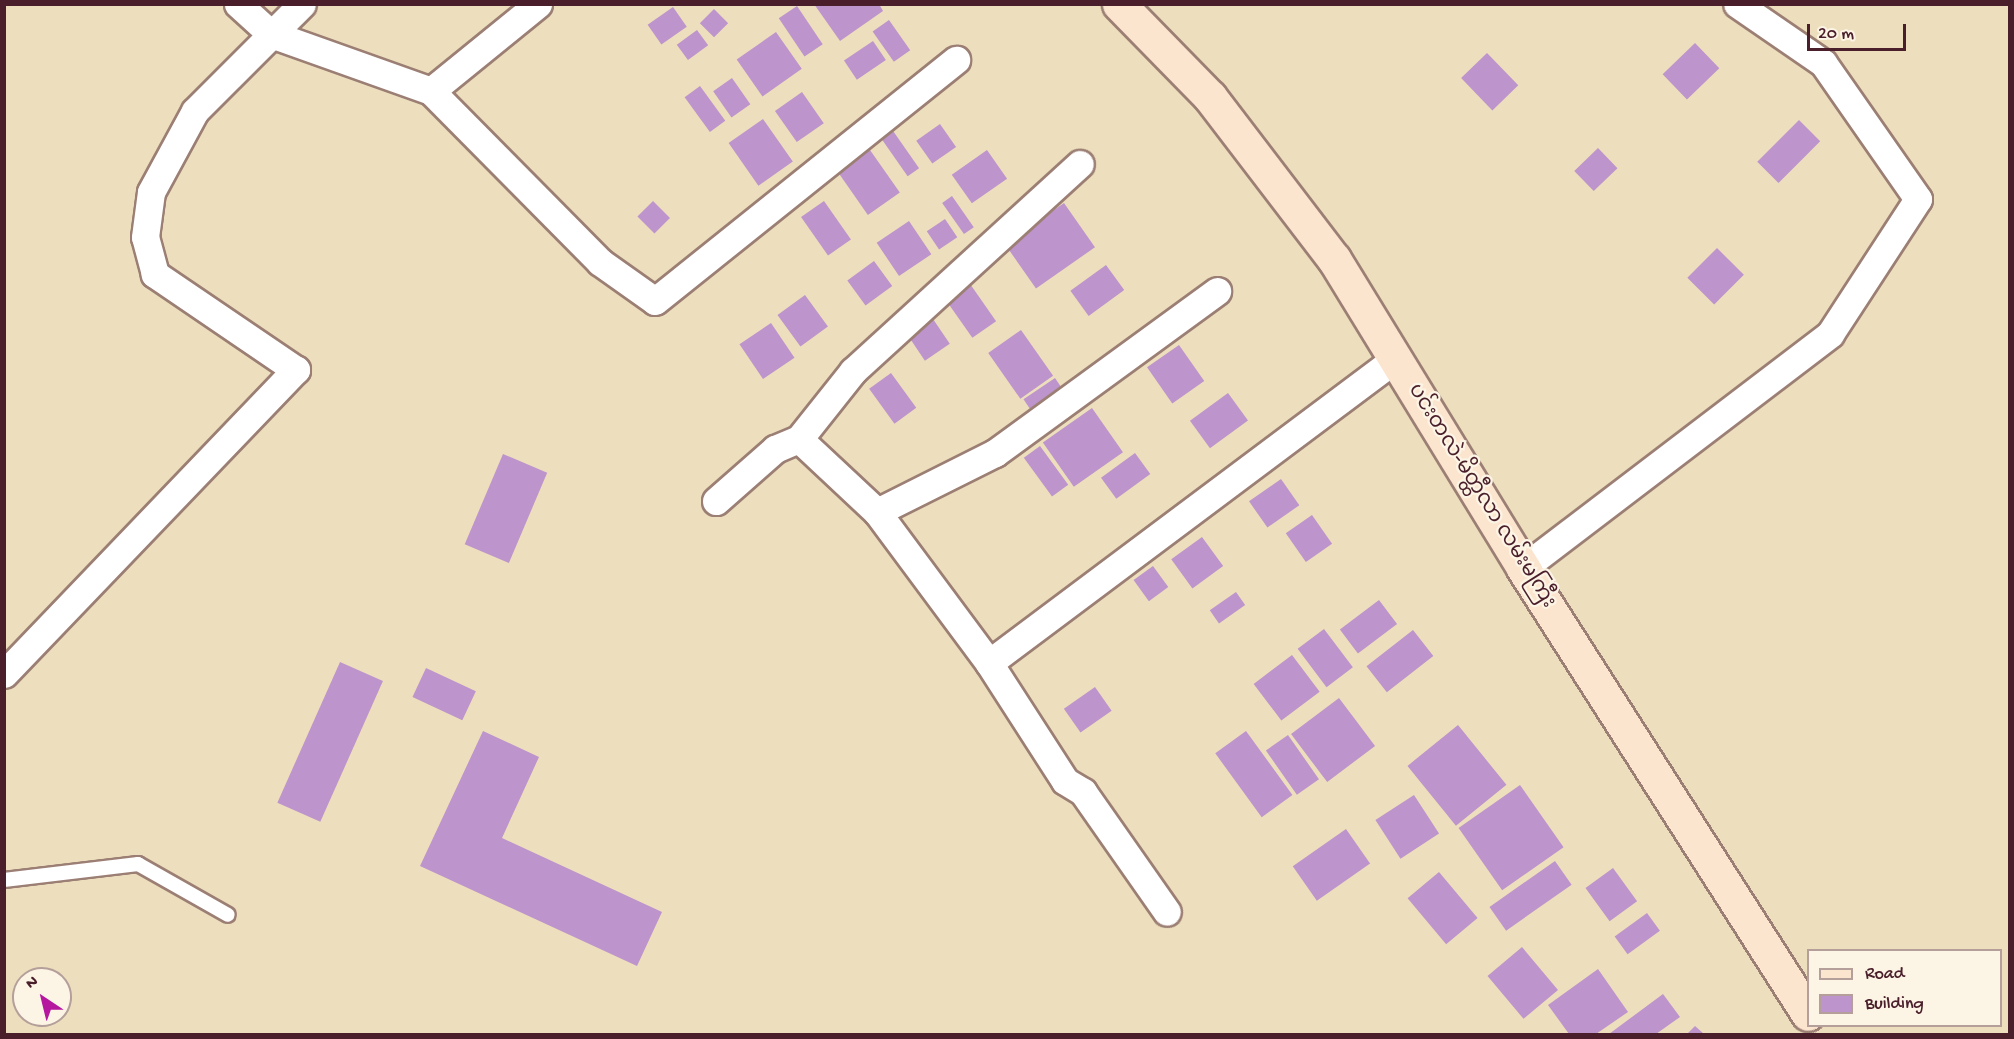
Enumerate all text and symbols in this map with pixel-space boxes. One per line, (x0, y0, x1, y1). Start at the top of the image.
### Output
scale bar (1810, 12, 1909, 50)
text: 20 m (1818, 24, 1854, 45)
street label: ပင်းတလဲ-မိတ္ထီလာ လမ်းမကြီး (1400, 380, 1560, 614)
legend (1807, 949, 2002, 1027)
text: Road (1865, 964, 1904, 985)
north arrow (12, 967, 72, 1027)
text: N (23, 973, 42, 994)
text: Building (1865, 994, 1924, 1015)

